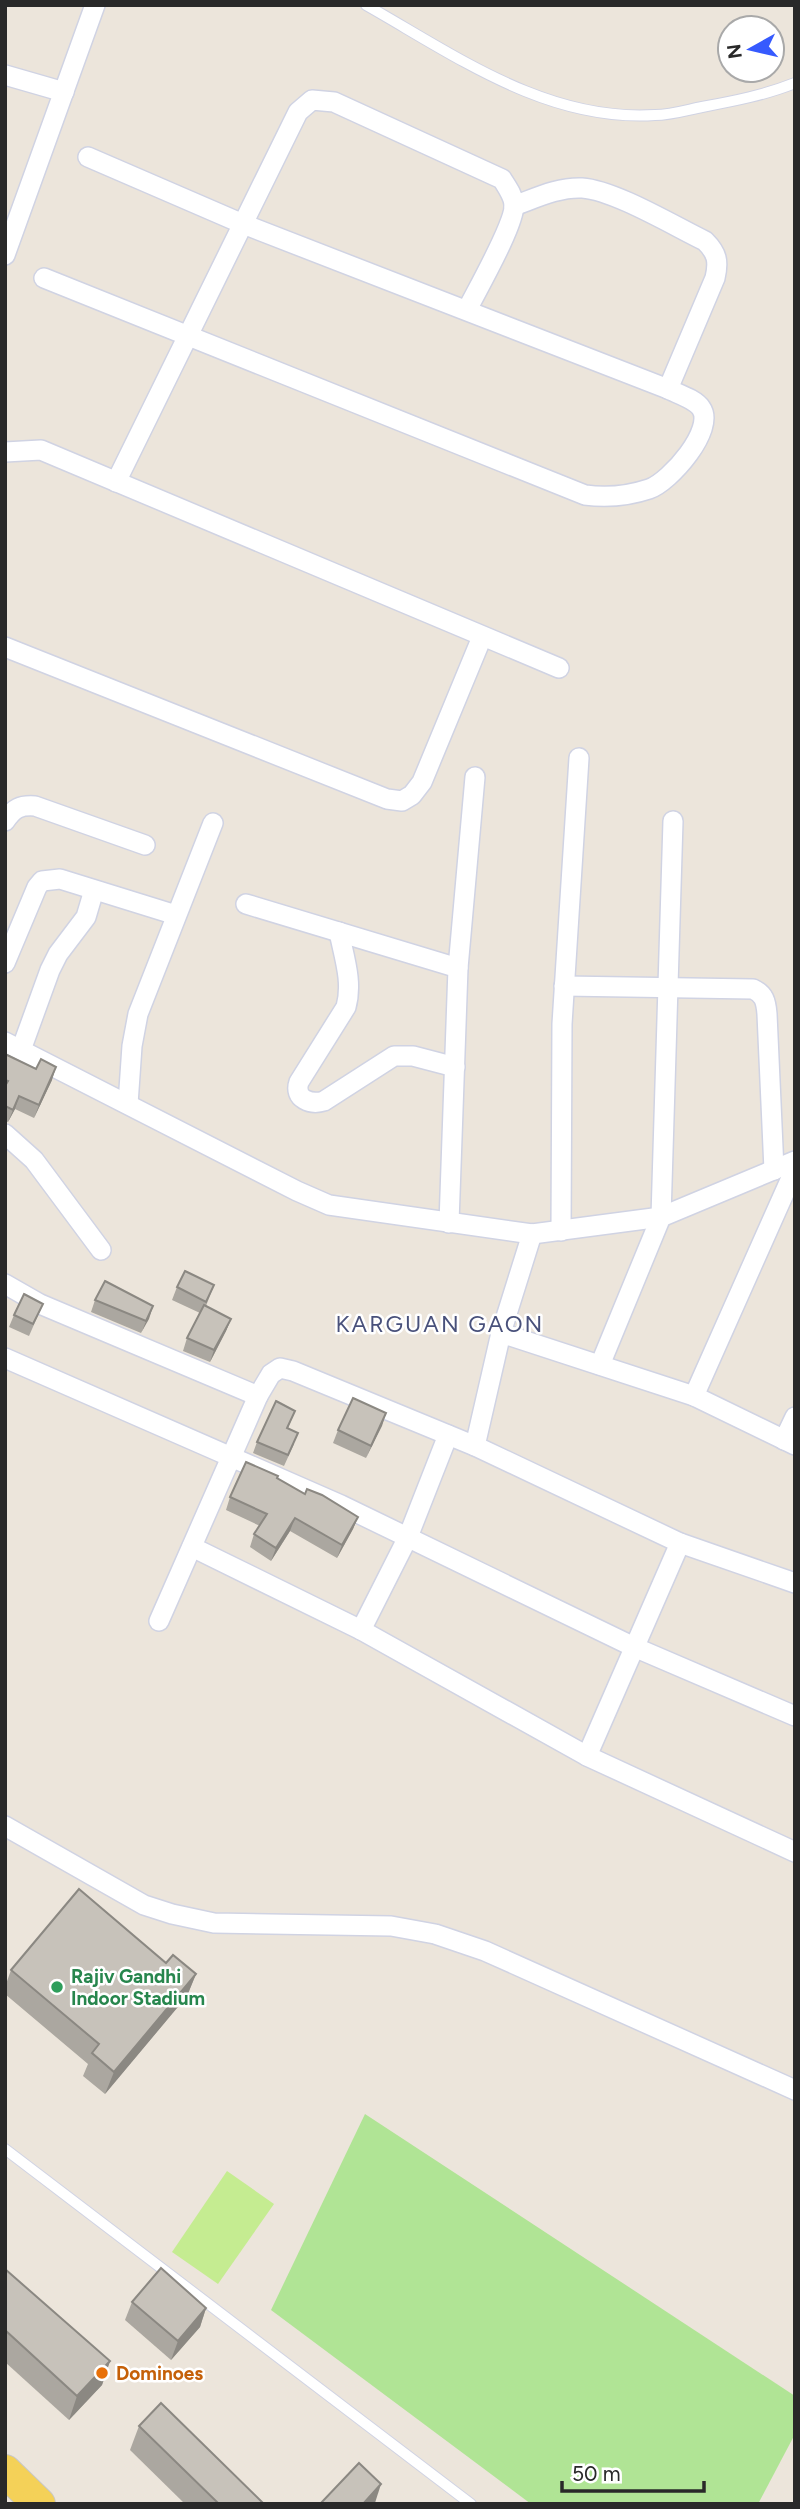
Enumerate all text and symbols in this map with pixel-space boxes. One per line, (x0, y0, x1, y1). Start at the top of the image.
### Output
north arrow (716, 14, 786, 84)
text: N (722, 42, 747, 60)
district label: KARGUAN GAON (336, 1310, 544, 1338)
place label: Rajiv Gandhi Indoor Stadium (71, 1965, 205, 2010)
marker: Rajiv Gandhi Indoor Stadium (49, 1979, 65, 1995)
place label: Dominoes (116, 2362, 203, 2385)
marker: Dominoes (94, 2365, 110, 2381)
scale bar (562, 2450, 704, 2494)
text: 50 m (572, 2461, 621, 2486)

